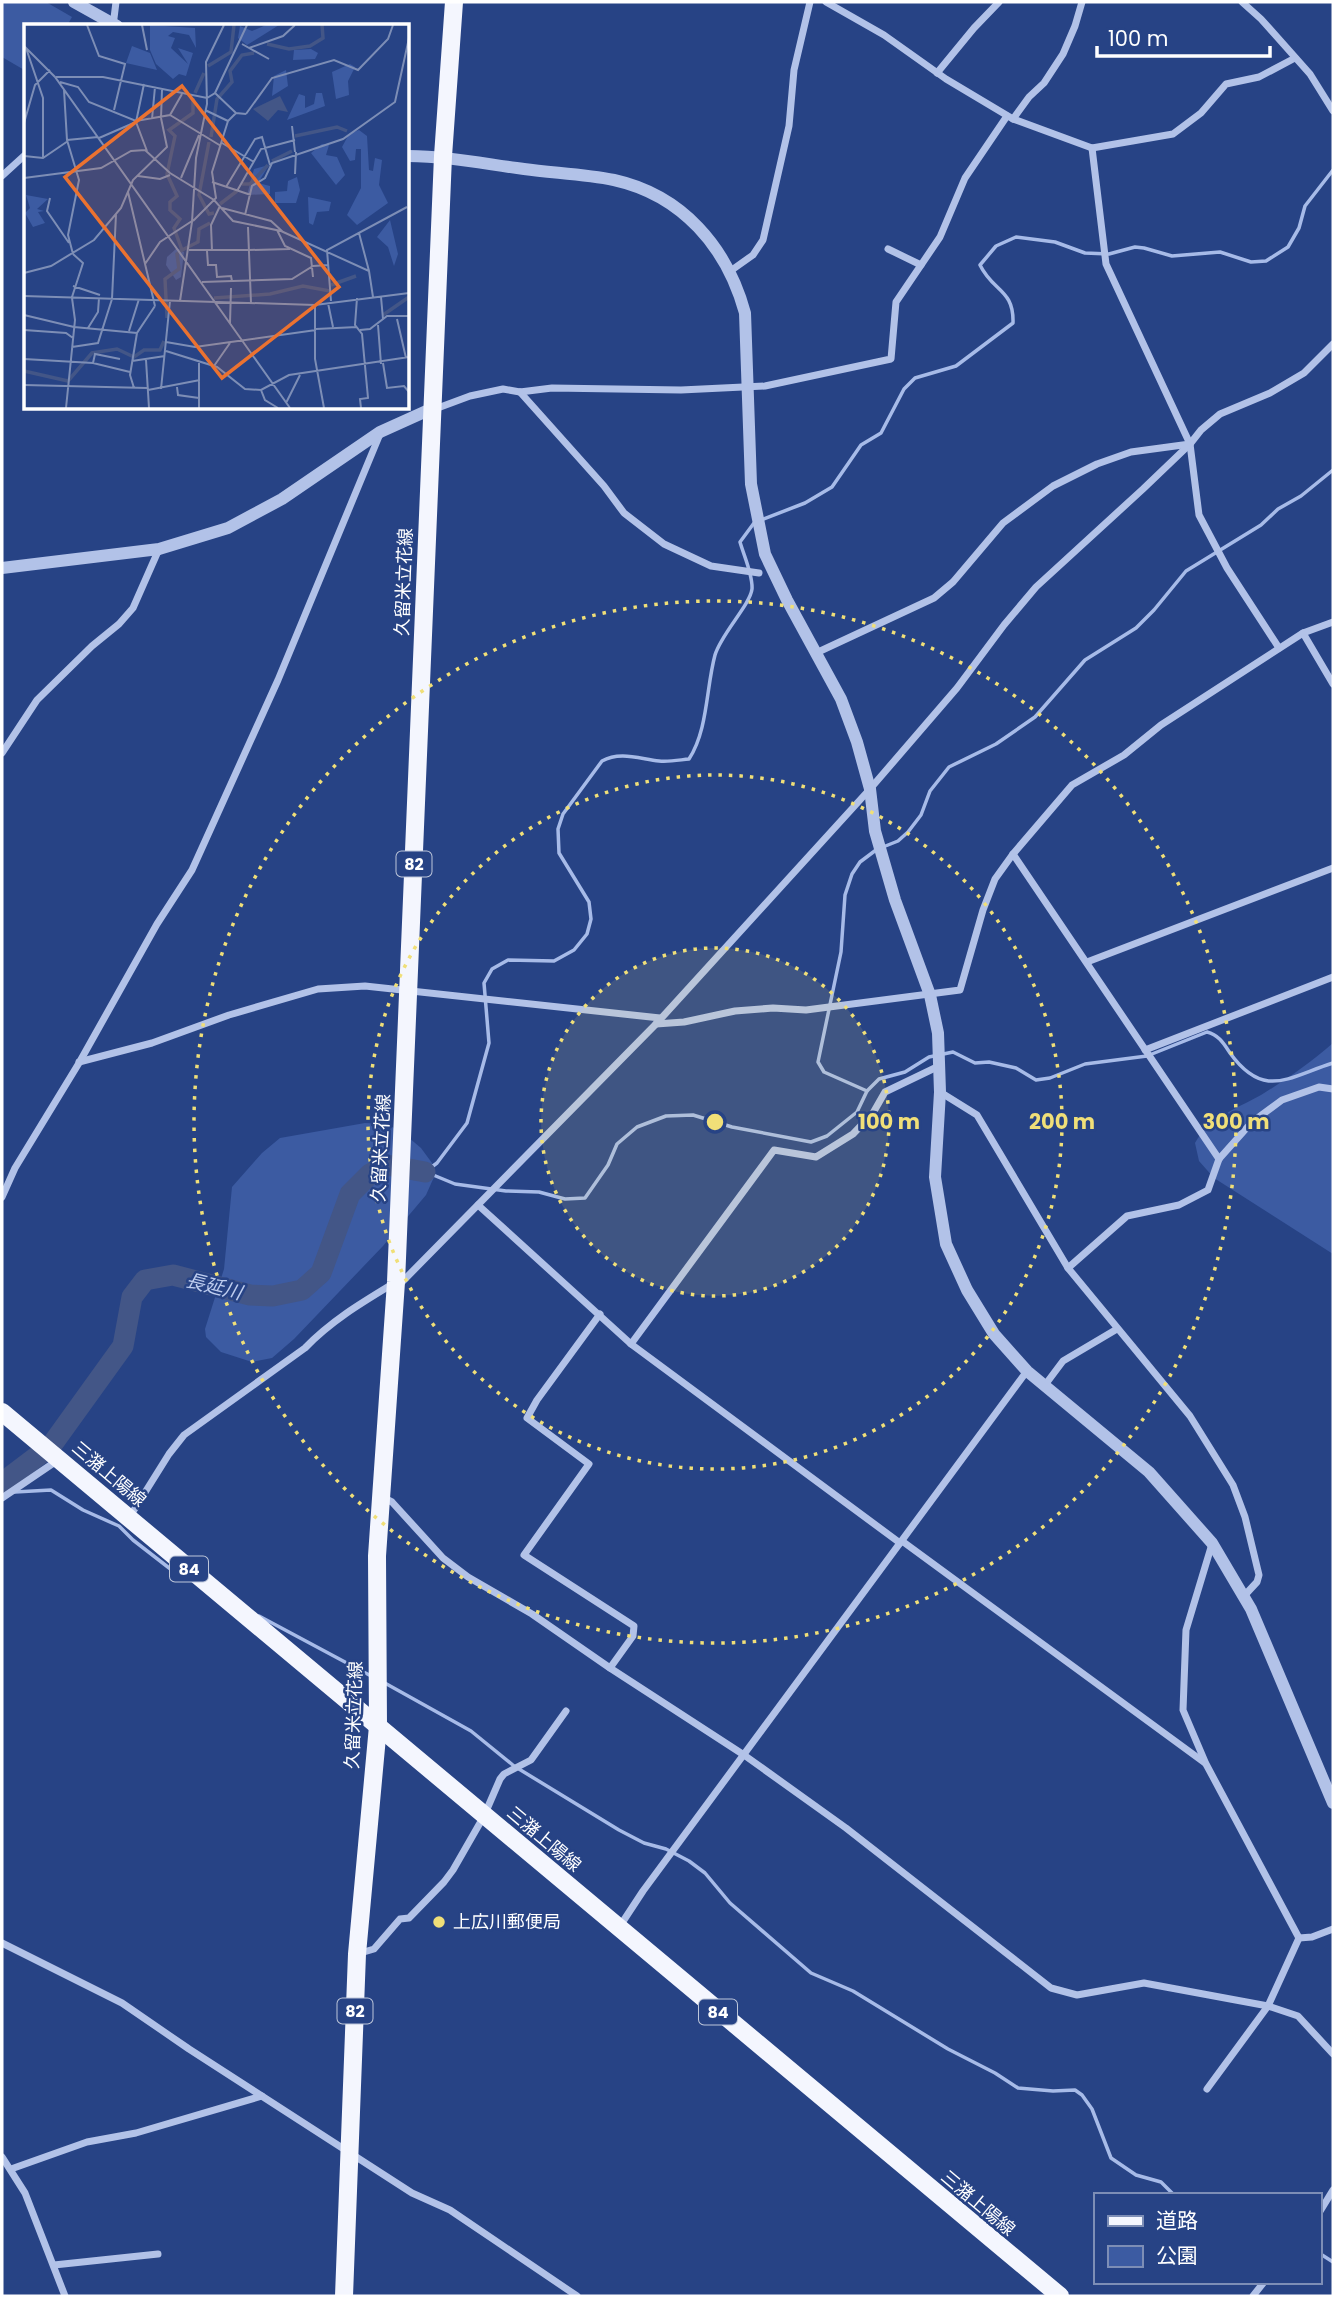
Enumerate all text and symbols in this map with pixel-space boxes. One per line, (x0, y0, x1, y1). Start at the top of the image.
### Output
scale bar (1097, 14, 1270, 58)
inset map (24, 24, 410, 410)
text: 100 m (1108, 24, 1168, 53)
street label: 久留米立花線 (389, 528, 418, 636)
road number: 82 (396, 852, 432, 876)
street label: 久留米立花線 (365, 1093, 396, 1203)
text: 100 m (858, 1107, 920, 1136)
text: 200 m (1029, 1107, 1095, 1136)
text: 300 m (1203, 1107, 1269, 1136)
centre of rings (703, 1110, 727, 1134)
water label: 長延川 (183, 1266, 247, 1307)
street label: 三潴上陽線 (67, 1435, 152, 1512)
road number: 84 (170, 1556, 208, 1582)
street label: 久留米立花線 (339, 1661, 368, 1769)
street label: 三潴上陽線 (502, 1800, 587, 1877)
place label: 上広川郵便局 (453, 1909, 561, 1934)
marker: 上広川郵便局 (431, 1914, 447, 1930)
road number: 82 (338, 1998, 372, 2024)
road number: 84 (699, 2000, 737, 2024)
street label: 三潴上陽線 (936, 2164, 1021, 2241)
legend (1094, 2193, 1321, 2284)
text: 道路 (1156, 2206, 1198, 2235)
text: 公園 (1156, 2241, 1198, 2270)

